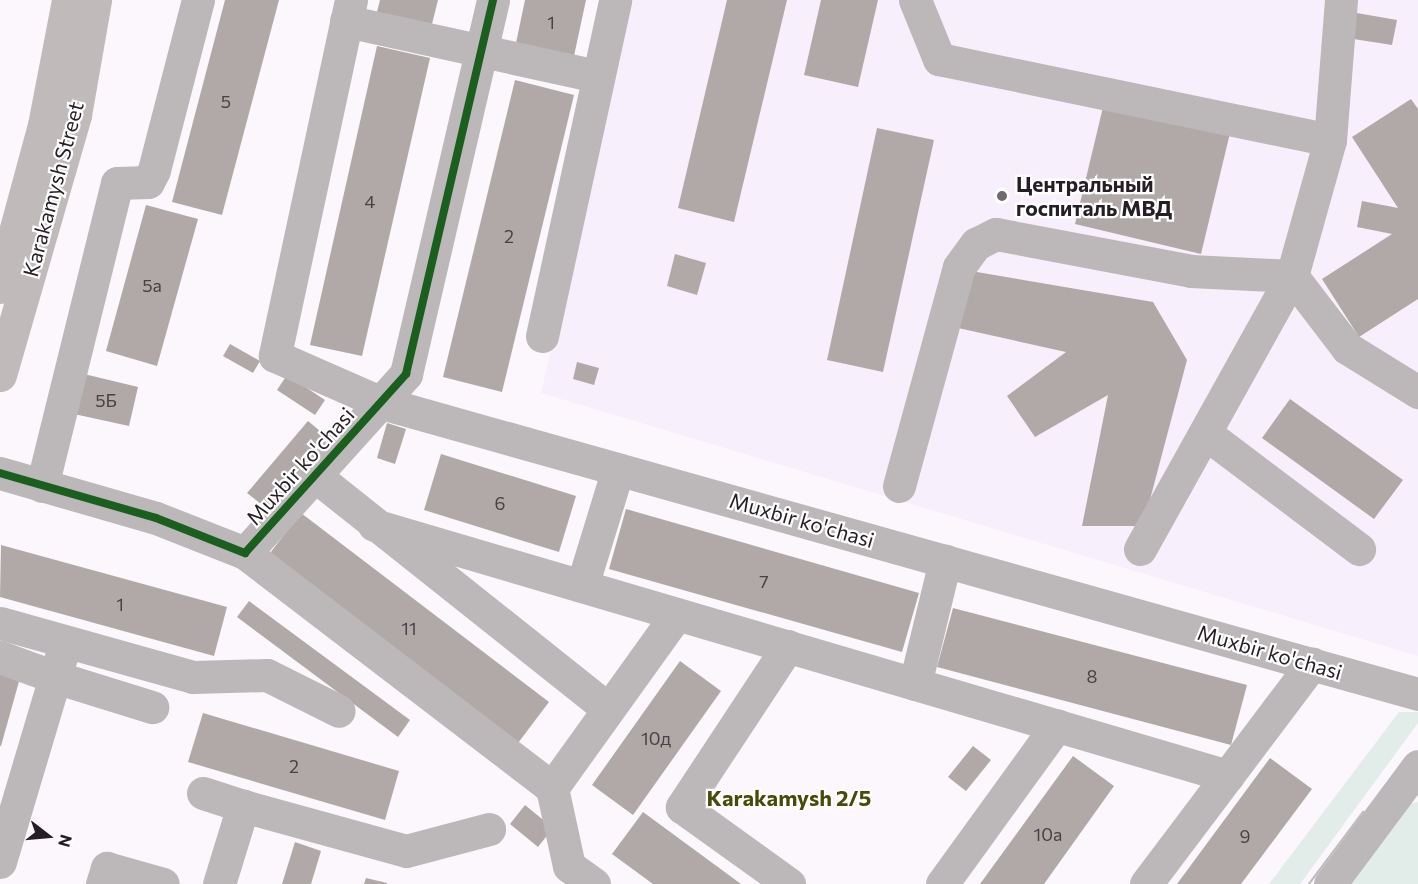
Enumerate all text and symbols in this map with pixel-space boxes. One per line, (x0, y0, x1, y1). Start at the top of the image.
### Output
house number: 1 (547, 11, 555, 33)
house number: 5 (221, 90, 231, 112)
street label: Karakamysh Street (17, 99, 89, 279)
place label: Центральный госпиталь МВД (1016, 171, 1172, 221)
marker: Центральный госпиталь МВД (993, 187, 1011, 205)
house number: 4 (365, 190, 375, 212)
house number: 2 (504, 225, 514, 247)
house number: 5а (142, 274, 162, 296)
house number: 5Б (95, 389, 117, 411)
street label: Muxbir ko'chasi (241, 402, 359, 530)
street label: Muxbir ko'chasi (727, 487, 877, 553)
house number: 6 (495, 492, 505, 514)
house number: 7 (759, 570, 769, 592)
house number: 1 (116, 593, 124, 615)
house number: 11 (401, 617, 417, 639)
street label: Muxbir ko'chasi (1195, 619, 1345, 685)
house number: 8 (1087, 665, 1097, 687)
house number: 10д (641, 727, 671, 749)
house number: 2 (289, 755, 299, 777)
district label: Karakamysh 2/5 (707, 785, 871, 811)
north arrow (18, 806, 78, 866)
house number: 10а (1034, 823, 1062, 845)
house number: 9 (1240, 825, 1250, 847)
text: N (55, 833, 77, 849)

